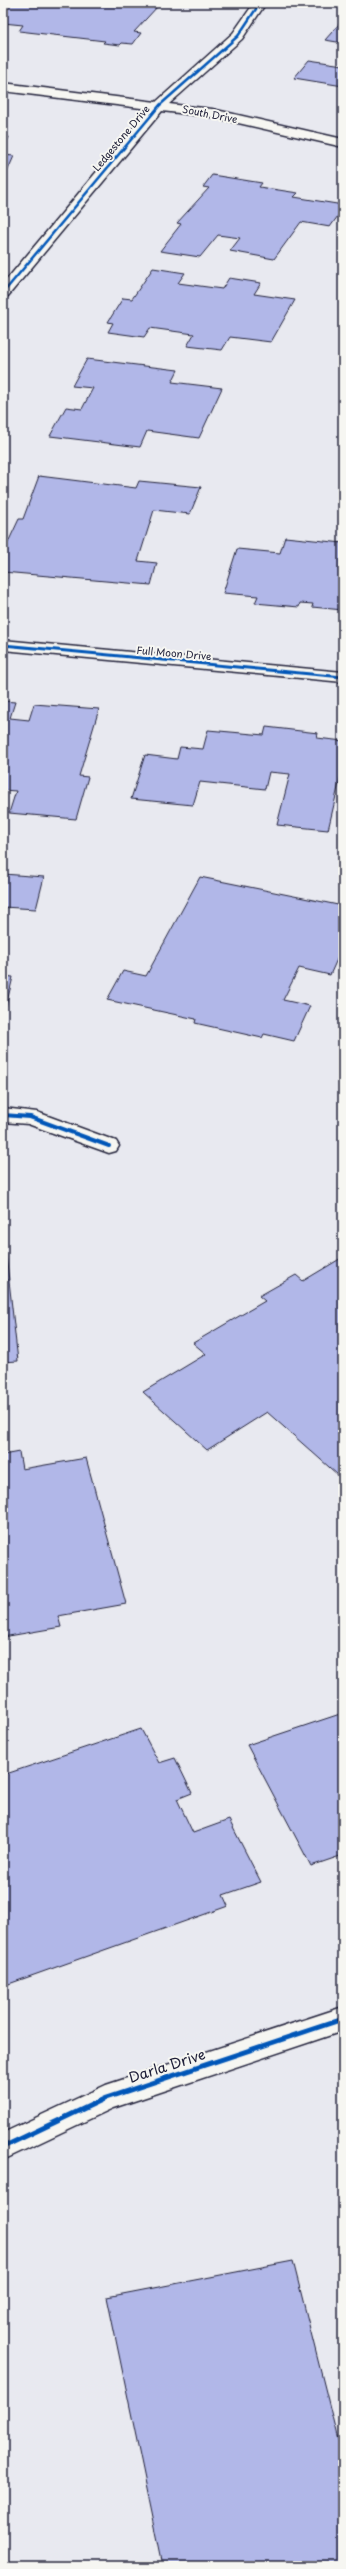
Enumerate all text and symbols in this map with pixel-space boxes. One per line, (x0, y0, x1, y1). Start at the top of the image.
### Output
street label: Ledgestone Drive (89, 101, 153, 174)
street label: South Drive (181, 101, 239, 126)
street label: Full Moon Drive (136, 642, 213, 663)
street label: Darla Drive (126, 2043, 208, 2088)

